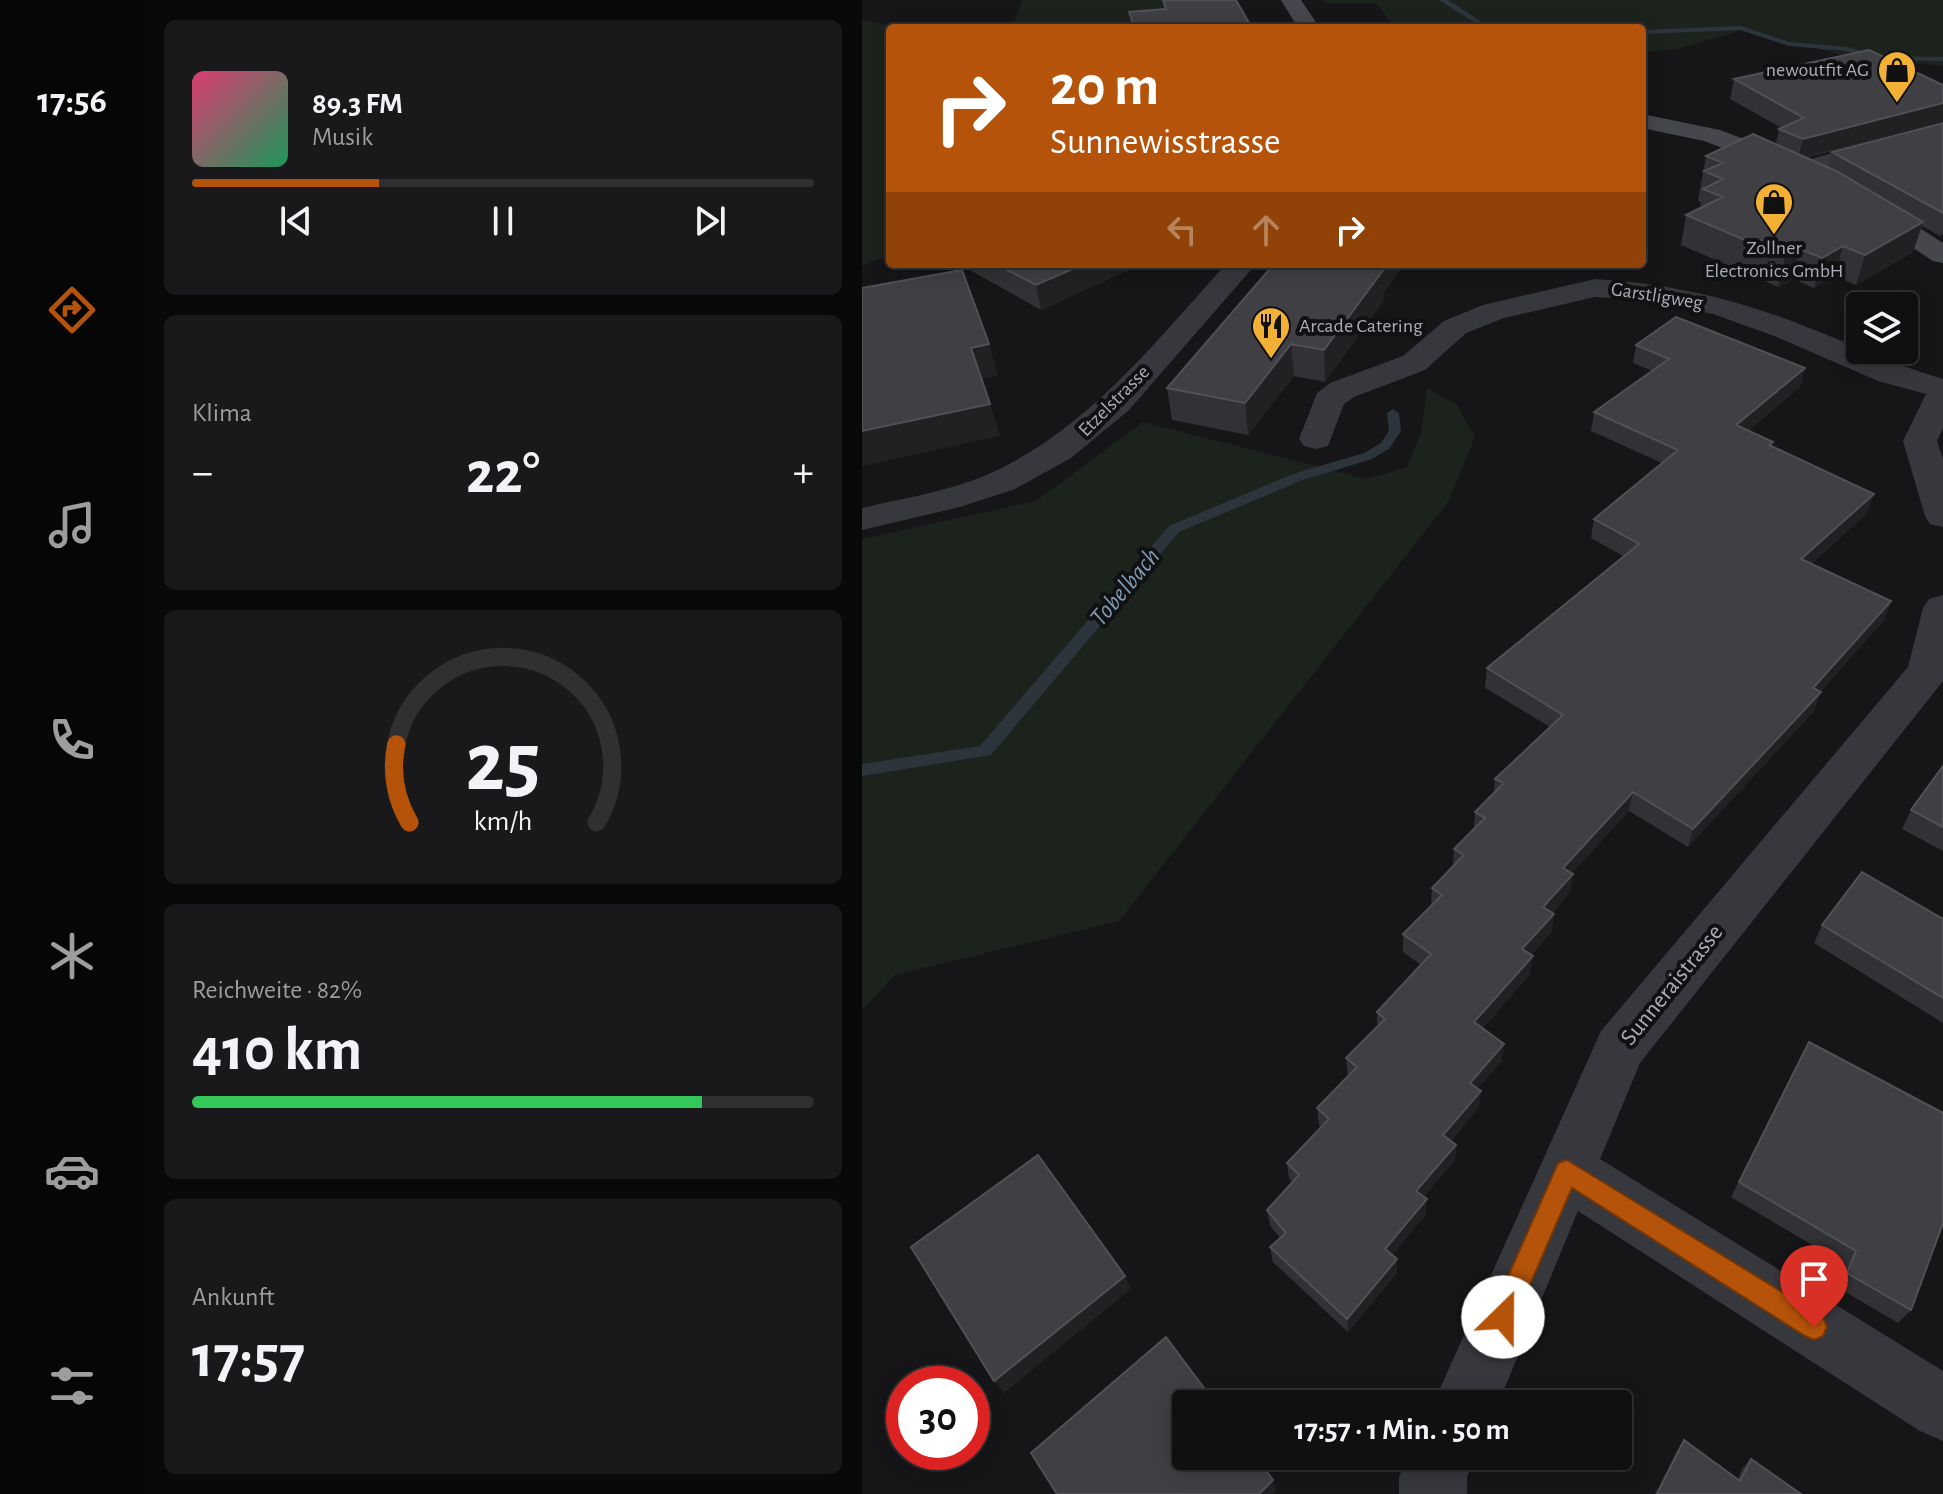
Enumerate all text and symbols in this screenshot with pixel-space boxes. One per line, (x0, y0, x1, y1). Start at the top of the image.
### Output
shop icon: newoutfit AG (1876, 49, 1918, 104)
icon: right (918, 56, 1022, 160)
text: 20 m (1050, 59, 1159, 115)
place label: newoutfit AG (1766, 60, 1869, 80)
text: 17:56 (37, 83, 107, 119)
text: 89.3 FM (312, 89, 403, 119)
text: Musik (312, 124, 373, 150)
text: Sunnewisstrasse (1050, 124, 1281, 160)
shop icon: Zollner Electronics GmbH (1753, 181, 1795, 236)
icon: previous (274, 199, 318, 243)
icon: pause (481, 199, 525, 243)
icon: next (688, 199, 732, 243)
icon: left (1160, 208, 1204, 252)
icon: ahead (1244, 208, 1288, 252)
icon: right (1328, 208, 1372, 252)
place label: Zollner Electronics GmbH (1705, 238, 1843, 281)
street label: Garstligweg (1610, 279, 1705, 313)
icon: directions (44, 282, 100, 338)
map controls (1846, 292, 1918, 364)
button: layers (1846, 292, 1918, 364)
restaurant icon: Arcade Catering (1250, 305, 1292, 360)
place label: Arcade Catering (1299, 316, 1423, 336)
street label: Etzelstrasse (1075, 362, 1153, 440)
text: Klima (192, 400, 252, 426)
text: 22° (466, 444, 540, 504)
text: − (192, 451, 213, 495)
text: + (793, 451, 814, 495)
icon: music (44, 497, 100, 553)
water label: Tobelbach (1085, 543, 1165, 631)
icon: phone (44, 712, 100, 768)
text: 25 (465, 722, 541, 806)
text: km/h (474, 807, 532, 836)
street label: Sunneraistrasse (1616, 920, 1728, 1050)
icon: climate (44, 928, 100, 984)
text: Reichweite · 82% (192, 977, 362, 1003)
text: 410 km (192, 1021, 362, 1081)
icon: car (44, 1143, 100, 1199)
pin (1780, 1245, 1848, 1327)
icon: arrive (1792, 1257, 1836, 1301)
position arrow (1461, 1275, 1545, 1359)
text: Ankunft (192, 1284, 275, 1310)
text: 17:57 (192, 1328, 305, 1388)
icon: filters (44, 1358, 100, 1414)
speed limit sign: 30 (886, 1366, 990, 1470)
text: 17:57 · 1 Min. · 50 m (1294, 1415, 1510, 1445)

